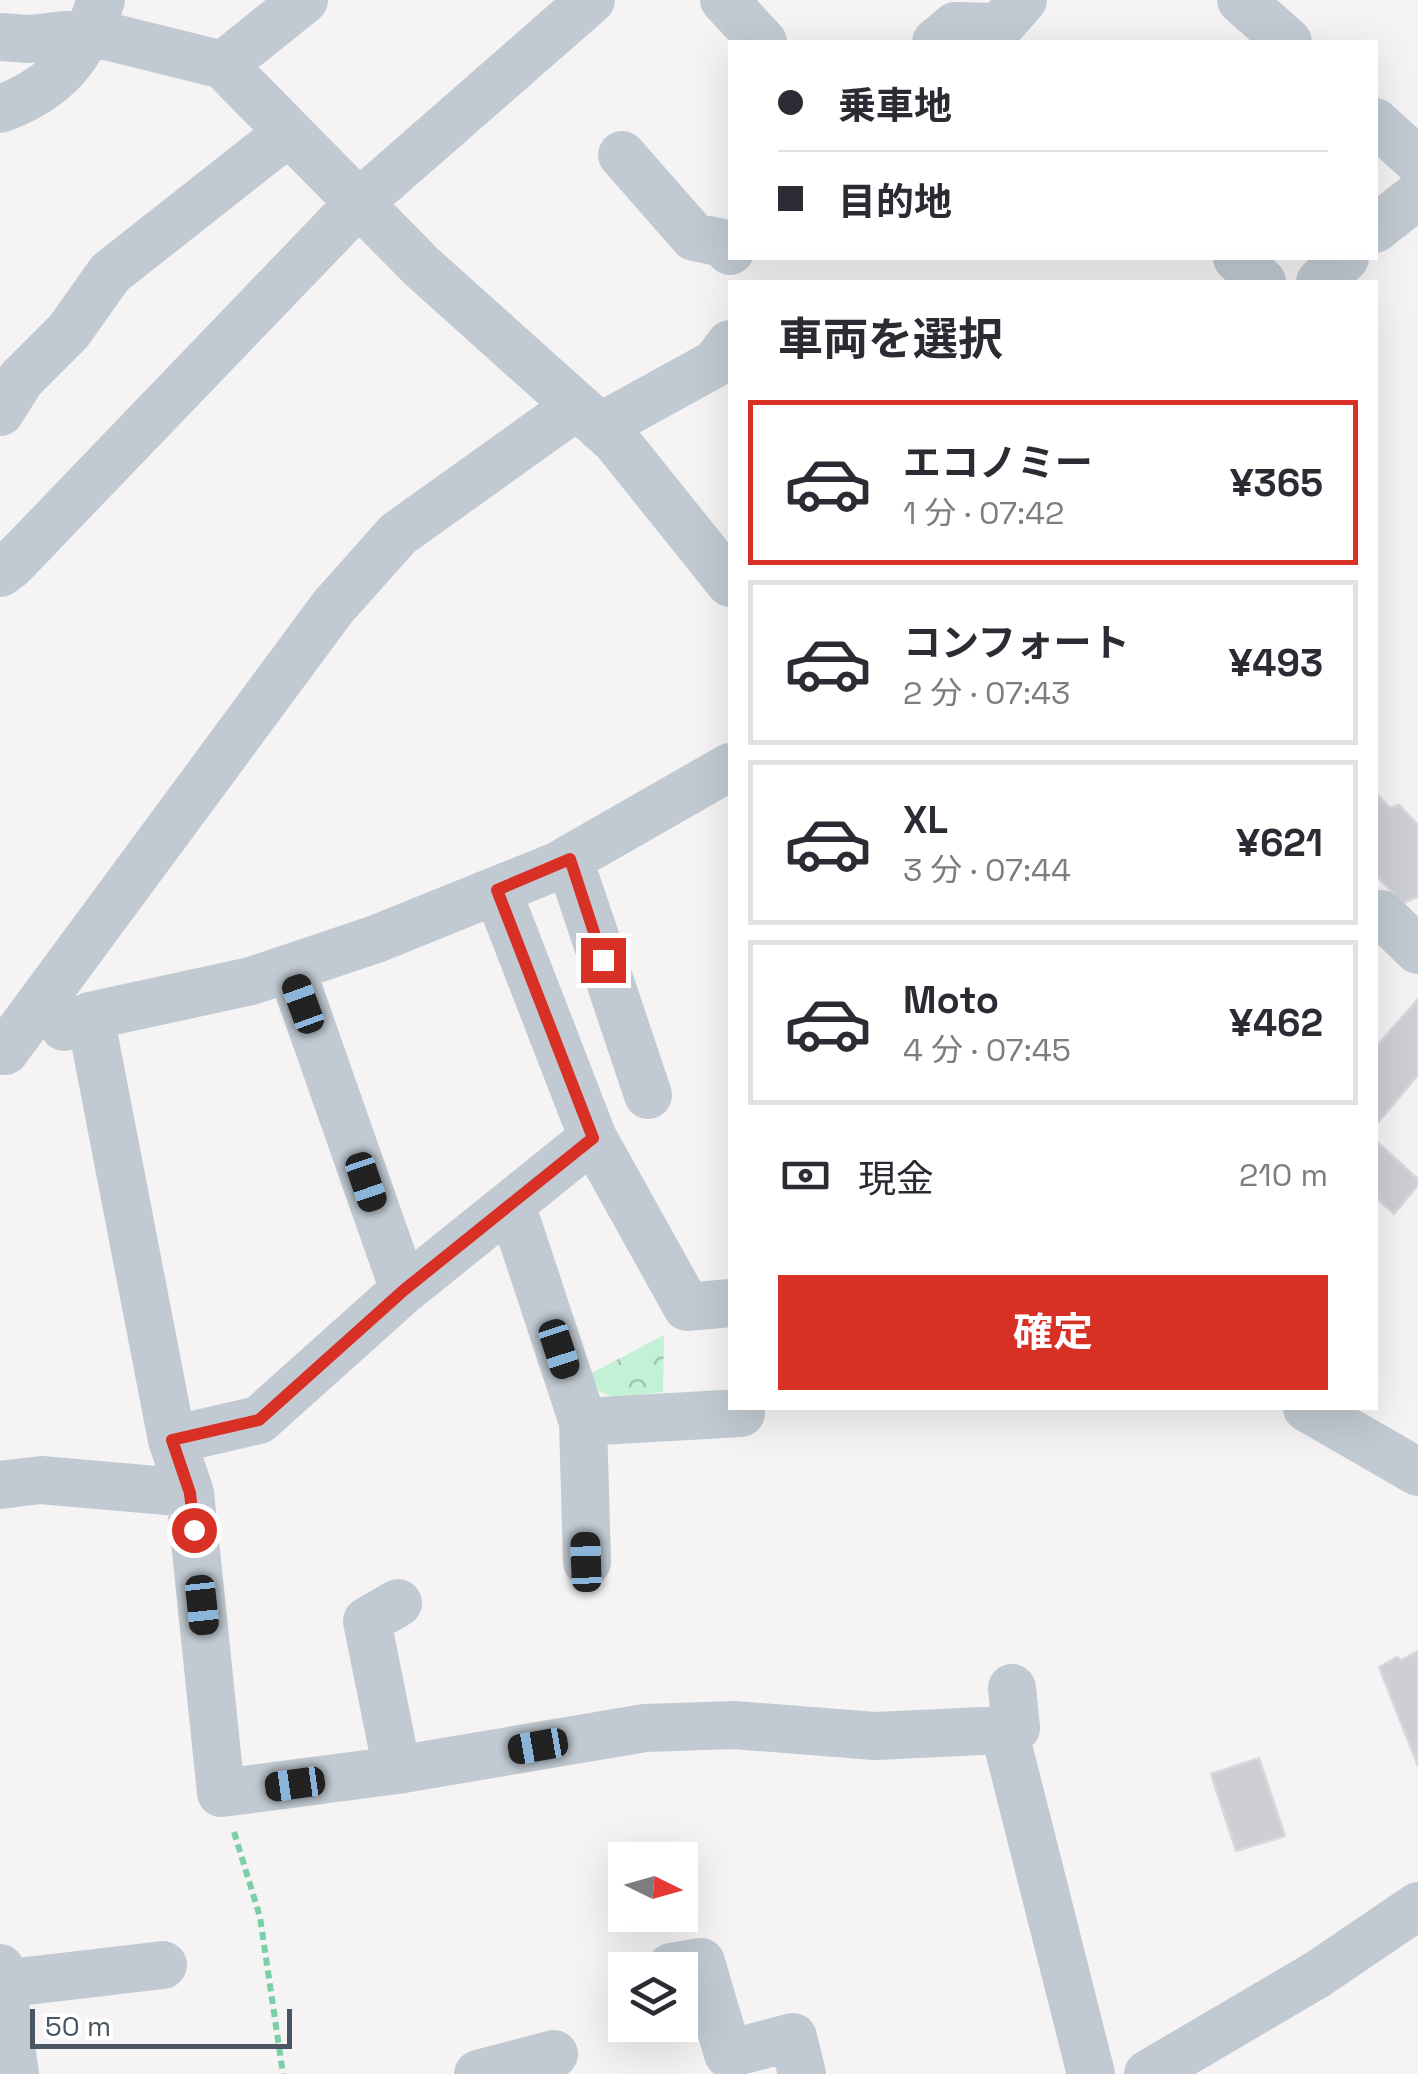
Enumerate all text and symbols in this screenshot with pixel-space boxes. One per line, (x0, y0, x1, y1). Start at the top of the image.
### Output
text: 乗車地 (838, 82, 952, 130)
text: 目的地 (838, 178, 952, 226)
text: 車両を選択 (778, 311, 1003, 368)
icon: car (783, 438, 873, 528)
text: エコノミー (903, 439, 1093, 487)
text: ¥365 (1230, 459, 1323, 507)
text: 1 分 · 07:42 (903, 493, 1064, 533)
icon: car (783, 618, 873, 708)
text: コンフォート (903, 619, 1130, 667)
text: ¥493 (1229, 639, 1323, 687)
text: 2 分 · 07:43 (903, 673, 1070, 713)
text: XL (903, 796, 948, 844)
icon: car (783, 798, 873, 888)
text: ¥621 (1236, 819, 1323, 867)
text: 3 分 · 07:44 (903, 850, 1071, 890)
route end (581, 938, 626, 983)
car (279, 971, 327, 1037)
text: Moto (903, 976, 999, 1024)
icon: car (783, 978, 873, 1068)
text: ¥462 (1229, 999, 1323, 1047)
text: 4 分 · 07:45 (903, 1030, 1071, 1070)
icon: cash (778, 1148, 833, 1203)
car (342, 1149, 390, 1215)
text: 現金 (858, 1155, 934, 1203)
text: 210 m (1239, 1155, 1328, 1195)
button: 確定 (778, 1275, 1328, 1390)
car (535, 1316, 583, 1382)
route start (172, 1508, 217, 1553)
car (570, 1531, 602, 1593)
car (184, 1574, 220, 1636)
car (506, 1726, 570, 1766)
car (263, 1765, 327, 1803)
north arrow (608, 1842, 698, 1932)
map controls (608, 1842, 698, 2042)
button: layers (608, 1952, 698, 2042)
scale bar (30, 2004, 292, 2048)
text: 50 m (45, 2008, 111, 2044)

